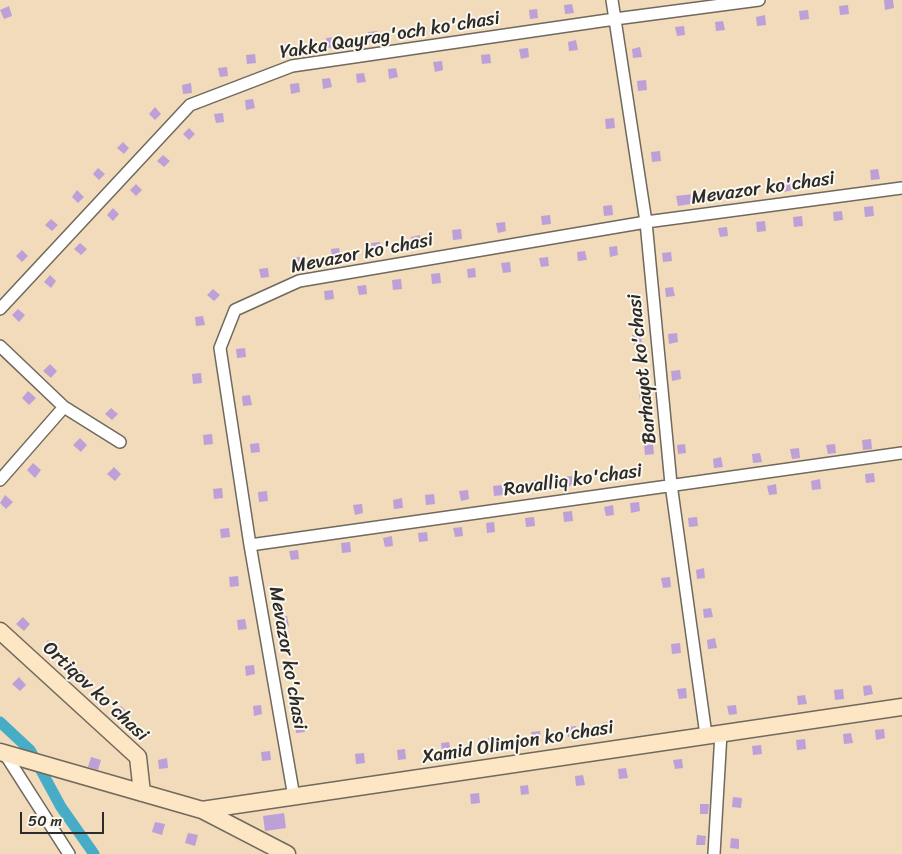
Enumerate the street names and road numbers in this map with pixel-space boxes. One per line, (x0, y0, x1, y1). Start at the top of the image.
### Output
street label: Yakka Qayrag'och ko'chasi (279, 7, 501, 65)
street label: Mevazor ko'chasi (690, 168, 836, 210)
street label: Mevazor ko'chasi (289, 229, 435, 279)
street label: Barhayot ko'chasi (624, 293, 662, 445)
street label: Ravalliq ko'chasi (502, 460, 644, 502)
street label: Mevazor ko'chasi (263, 585, 311, 731)
street label: Ortiqov ko'chasi (37, 637, 153, 747)
street label: Xamid Olimjon ko'chasi (421, 717, 615, 769)

